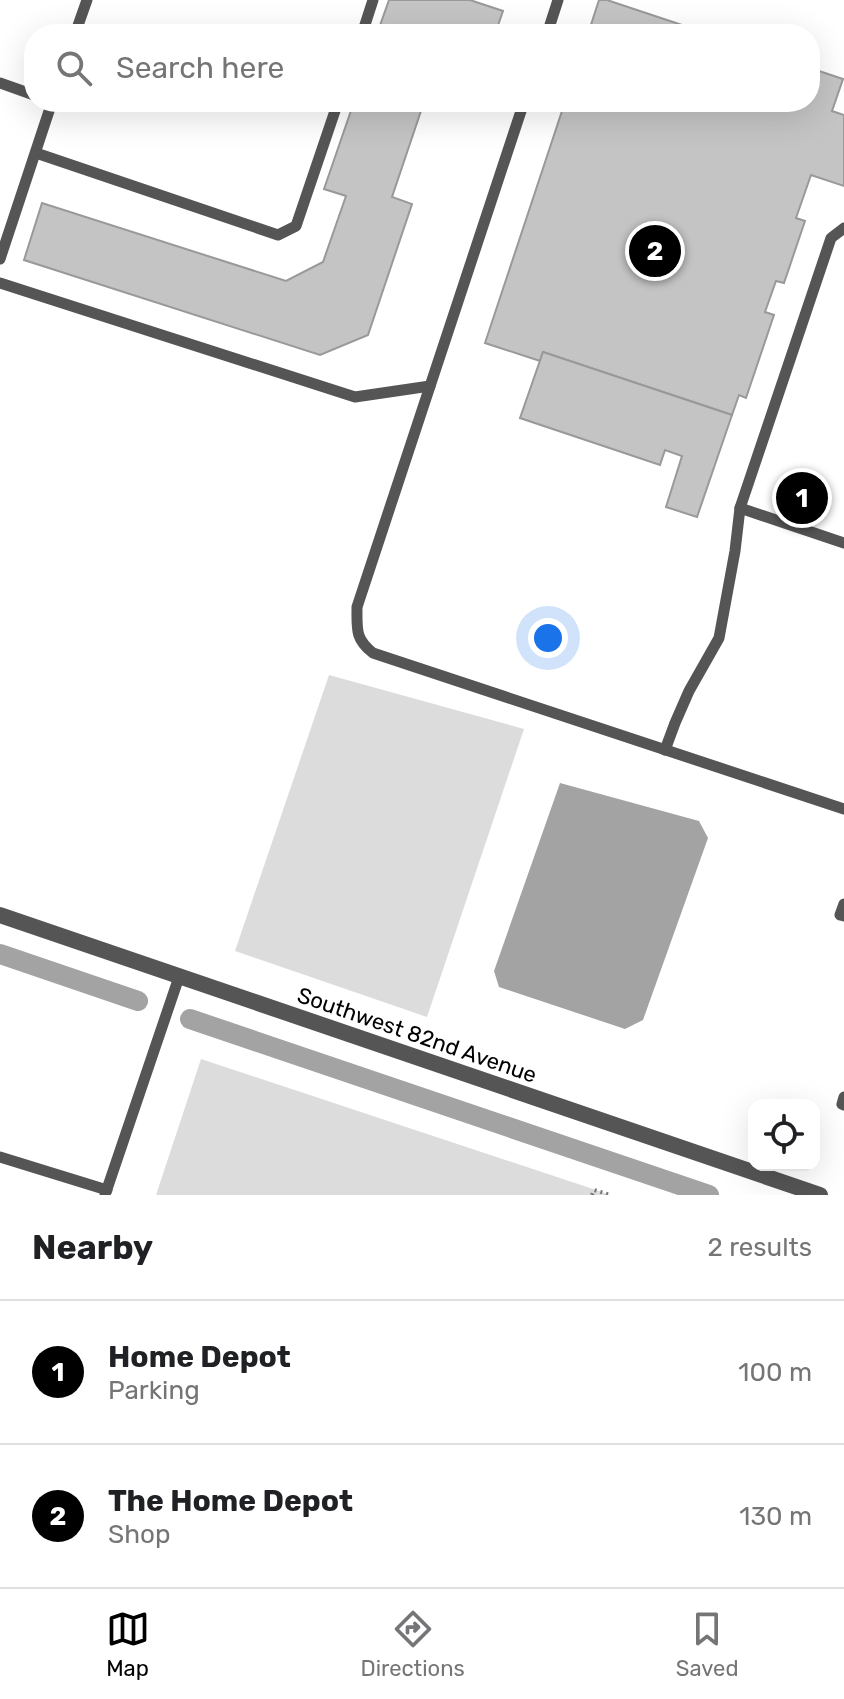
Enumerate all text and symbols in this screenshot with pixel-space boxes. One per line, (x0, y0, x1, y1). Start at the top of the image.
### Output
search box (24, 24, 820, 112)
icon: search (52, 46, 96, 90)
text: Search here (116, 50, 284, 86)
pin: 2 (629, 221, 681, 281)
pin: 1 (776, 468, 828, 528)
your location (528, 618, 568, 658)
street label: Southwest 82nd Avenue (294, 981, 540, 1089)
map controls (748, 1099, 820, 1171)
button: locate (748, 1099, 820, 1171)
text: Nearby (32, 1227, 153, 1268)
text: 2 results (708, 1232, 812, 1263)
text: Home Depot (108, 1339, 291, 1375)
text: 1 (52, 1357, 64, 1388)
text: 100 m (738, 1357, 812, 1388)
text: Parking (108, 1375, 200, 1406)
text: The Home Depot (108, 1483, 353, 1519)
text: 2 (50, 1501, 66, 1532)
text: 130 m (739, 1501, 812, 1532)
text: Shop (108, 1519, 170, 1550)
tab: Map (106, 1607, 150, 1682)
tab: Directions (361, 1607, 465, 1682)
tab: Saved (676, 1607, 739, 1682)

